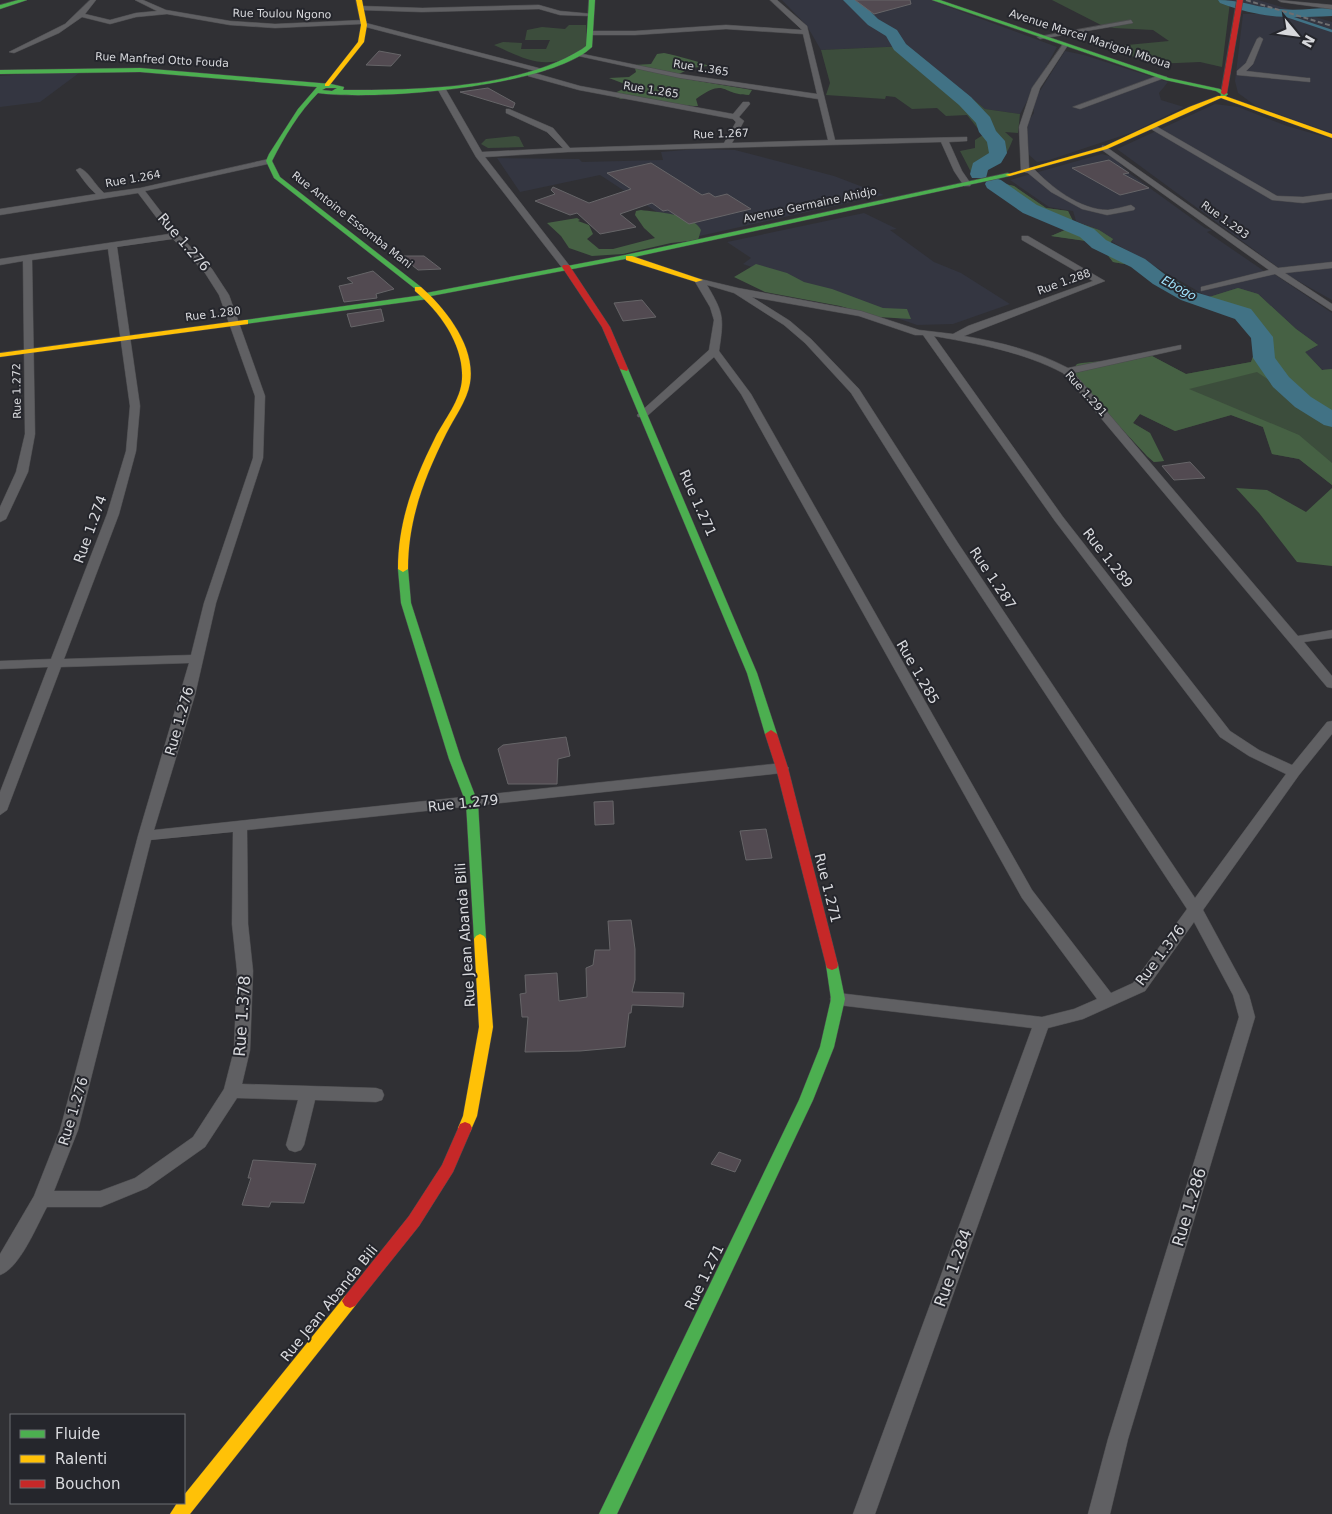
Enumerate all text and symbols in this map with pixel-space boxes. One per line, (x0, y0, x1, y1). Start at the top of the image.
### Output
street label: Rue Toulou Ngono (232, 7, 332, 21)
street label: Avenue Marcel Marigoh Mboua (1008, 7, 1172, 71)
north arrow (1272, 10, 1322, 60)
text: N (1299, 32, 1318, 50)
street label: Rue Manfred Otto Fouda (95, 50, 229, 70)
street label: Rue 1.365 (672, 57, 730, 79)
street label: Rue 1.265 (622, 79, 680, 101)
street label: Rue 1.267 (693, 127, 749, 141)
street label: Rue 1.264 (104, 168, 162, 190)
street label: Rue Antoine Essomba Mani (289, 169, 415, 271)
street label: Avenue Germaine Ahidjo (742, 184, 878, 226)
street label: Rue 1.293 (1199, 198, 1251, 242)
street label: Rue 1.276 (155, 210, 213, 274)
street label: Rue 1.288 (1036, 266, 1092, 298)
water label: Ebogo (1159, 273, 1199, 303)
street label: Rue 1.280 (184, 304, 242, 324)
street label: Rue 1.272 (10, 363, 24, 419)
street label: Rue 1.291 (1062, 369, 1110, 419)
street label: Rue 1.271 (676, 467, 720, 539)
street label: Rue 1.274 (70, 493, 110, 565)
street label: Rue 1.289 (1080, 525, 1136, 591)
street label: Rue 1.287 (966, 544, 1020, 612)
street label: Rue 1.285 (893, 637, 943, 707)
street label: Rue 1.276 (162, 685, 197, 757)
street label: Rue 1.279 (427, 791, 499, 815)
street label: Rue 1.271 (812, 852, 844, 924)
street label: Rue Jean Abanda Bili (452, 862, 478, 1008)
street label: Rue 1.376 (1132, 922, 1188, 988)
street label: Rue 1.378 (230, 975, 254, 1057)
street label: Rue 1.276 (55, 1075, 91, 1147)
street label: Rue 1.286 (1168, 1165, 1210, 1249)
street label: Rue 1.284 (930, 1227, 976, 1309)
street label: Rue Jean Abanda Bili (277, 1242, 381, 1364)
street label: Rue 1.271 (681, 1242, 727, 1312)
legend (10, 1414, 185, 1504)
text: Fluide (55, 1425, 100, 1443)
text: Ralenti (55, 1450, 107, 1468)
text: Bouchon (55, 1475, 120, 1493)

